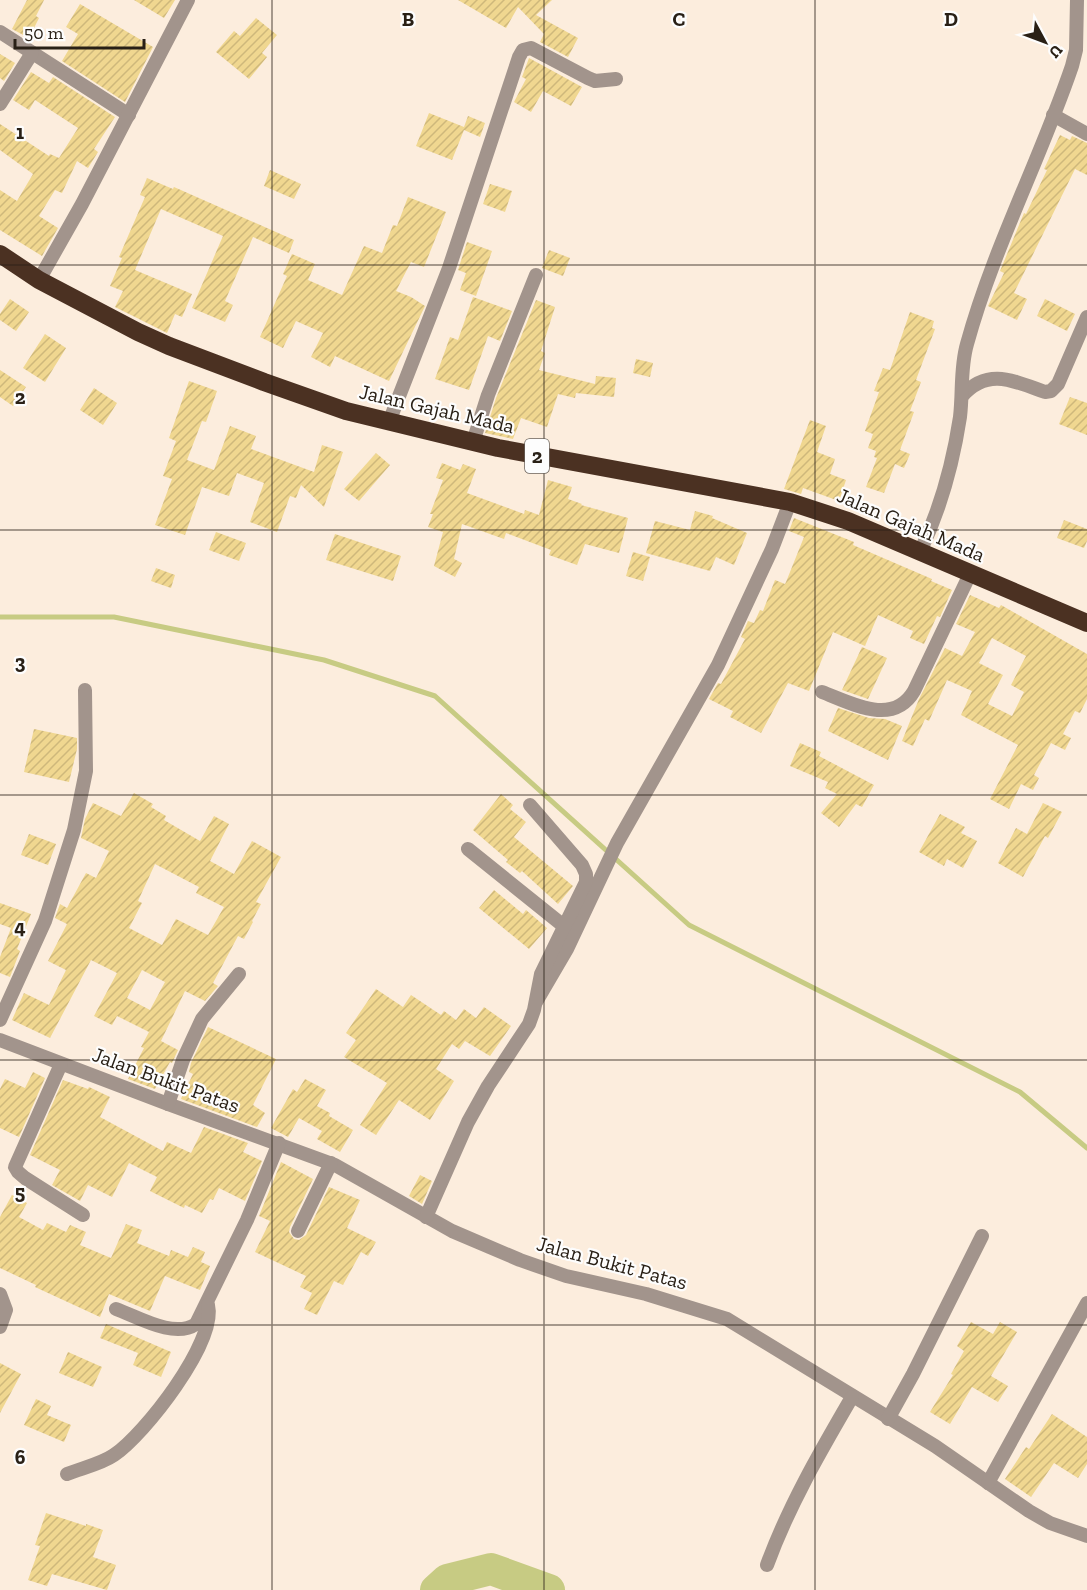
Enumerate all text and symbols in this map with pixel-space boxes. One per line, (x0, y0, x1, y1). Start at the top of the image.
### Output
text: B (402, 7, 414, 31)
text: C (673, 7, 686, 31)
text: D (944, 7, 958, 31)
scale bar (15, 12, 144, 50)
north arrow (1015, 12, 1075, 72)
text: 50 m (24, 22, 64, 44)
text: U (1045, 41, 1067, 62)
text: 1 (16, 120, 24, 144)
street label: Jalan Gajah Mada (357, 379, 517, 439)
text: 2 (15, 385, 26, 409)
road number: 2 (525, 439, 549, 473)
street label: Jalan Gajah Mada (833, 482, 989, 568)
text: 3 (15, 650, 26, 674)
text: 4 (14, 915, 26, 939)
street label: Jalan Bukit Patas (89, 1041, 243, 1118)
text: 5 (15, 1180, 25, 1204)
street label: Jalan Bukit Patas (534, 1230, 690, 1295)
text: 6 (15, 1445, 26, 1469)

